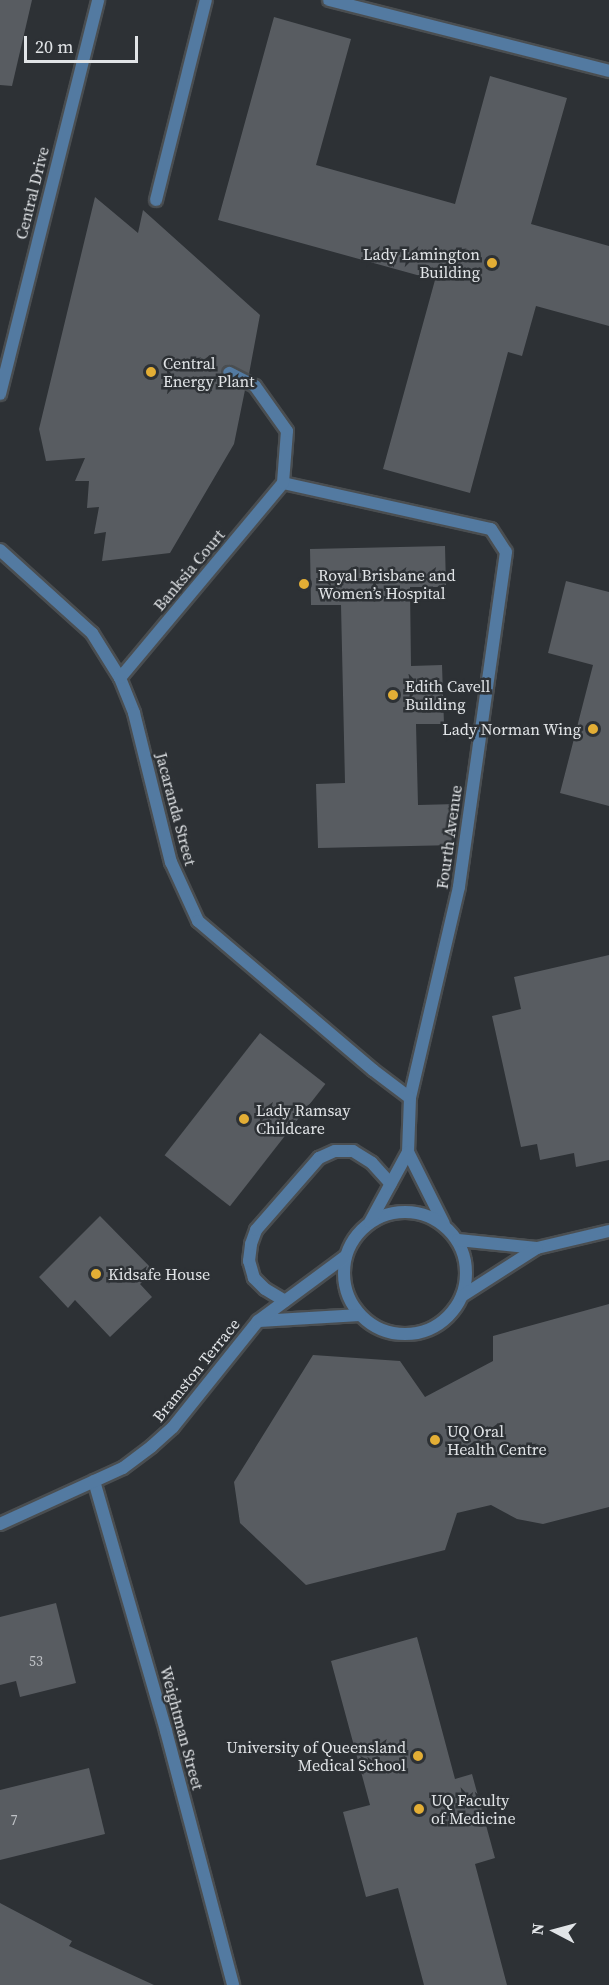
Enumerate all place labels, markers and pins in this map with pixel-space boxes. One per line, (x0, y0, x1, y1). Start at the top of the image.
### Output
place label: Lady Lamington Building (363, 244, 480, 282)
marker: Lady Lamington Building (485, 256, 499, 270)
place label: Central Energy Plant (163, 353, 254, 391)
marker: Central Energy Plant (144, 365, 158, 379)
place label: Royal Brisbane and Women’s Hospital (318, 565, 456, 603)
marker: Royal Brisbane and Women’s Hospital (295, 575, 313, 593)
place label: Edith Cavell Building (405, 676, 490, 714)
marker: Edith Cavell Building (386, 688, 400, 702)
place label: Lady Norman Wing (442, 719, 581, 739)
marker: Lady Norman Wing (586, 722, 600, 736)
place label: Lady Ramsay Childcare (256, 1100, 351, 1138)
marker: Lady Ramsay Childcare (237, 1112, 251, 1126)
place label: Kidsafe House (108, 1264, 210, 1284)
marker: Kidsafe House (89, 1267, 103, 1281)
place label: UQ Oral Health Centre (447, 1421, 547, 1459)
marker: UQ Oral Health Centre (428, 1433, 442, 1447)
place label: University of Queensland Medical School (226, 1737, 406, 1775)
marker: University of Queensland Medical School (411, 1749, 425, 1763)
place label: UQ Faculty of Medicine (431, 1790, 516, 1828)
marker: UQ Faculty of Medicine (412, 1802, 426, 1816)

